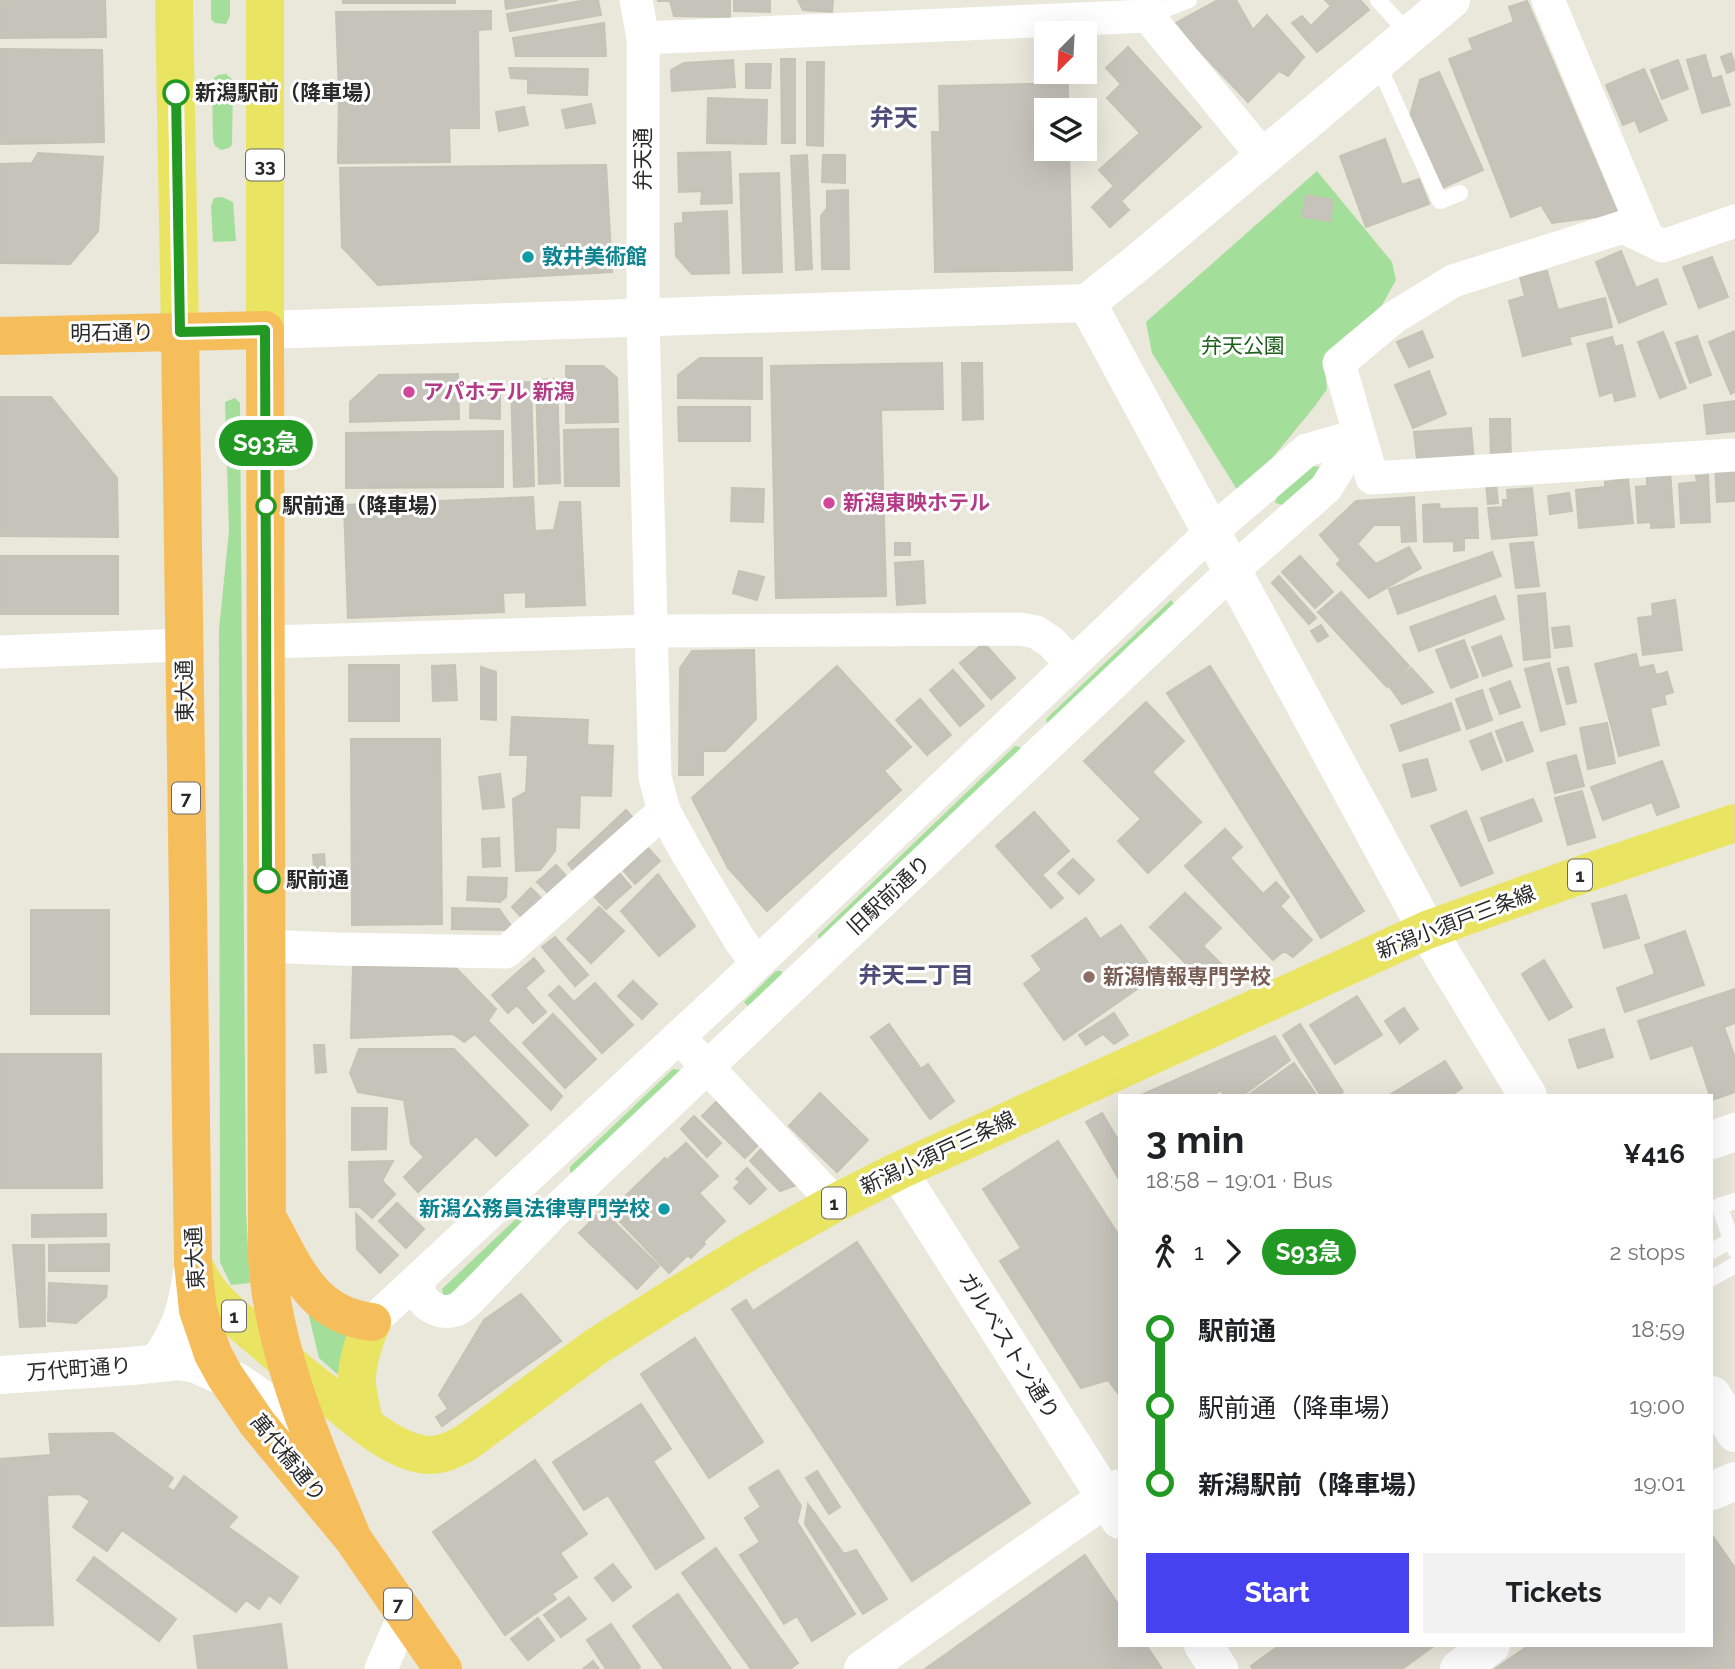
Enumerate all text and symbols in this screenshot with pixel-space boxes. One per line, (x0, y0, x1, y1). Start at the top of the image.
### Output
north arrow (1034, 21, 1097, 84)
map controls (1034, 21, 1097, 161)
marker: 新潟駅前（降車場） (163, 80, 189, 106)
place label: 新潟駅前（降車場） (195, 80, 384, 105)
button: layers (1034, 98, 1097, 161)
district label: 弁天 (870, 103, 918, 132)
street label: 弁天通 (630, 128, 655, 191)
road number: 33 (246, 150, 284, 181)
place label: 敦井美術館 (542, 244, 647, 269)
marker: 敦井美術館 (520, 249, 536, 265)
street label: 明石通り (70, 319, 154, 346)
park label: 弁天公園 (1201, 333, 1285, 358)
place label: アパホテル 新潟 (423, 379, 575, 404)
marker: アパホテル 新潟 (401, 384, 417, 400)
line badge: S93急 (217, 420, 315, 466)
text: S93急 (233, 428, 299, 457)
place label: 新潟東映ホテル (843, 490, 990, 515)
place label: 駅前通（降車場） (282, 493, 450, 518)
marker: 新潟東映ホテル (821, 495, 837, 511)
marker: 駅前通（降車場） (256, 496, 276, 516)
street label: 東大通 (171, 659, 198, 723)
road number: 7 (172, 782, 200, 814)
street label: 旧駅前通り (842, 850, 936, 940)
road number: 1 (1568, 860, 1592, 890)
marker: 駅前通 (254, 867, 280, 893)
place label: 駅前通 (286, 867, 349, 892)
street label: 新潟小須戸三条線 (1373, 880, 1539, 963)
district label: 弁天二丁目 (859, 961, 974, 988)
place label: 新潟情報専門学校 (1103, 964, 1271, 989)
marker: 新潟情報専門学校 (1081, 969, 1097, 985)
street label: 新潟小須戸三条線 (856, 1106, 1019, 1199)
text: 3 min (1146, 1117, 1244, 1162)
text: ¥416 (1623, 1139, 1685, 1169)
text: 18:58 – 19:01 · Bus (1146, 1166, 1333, 1193)
road number: 1 (822, 1188, 846, 1218)
place label: 新潟公務員法律専門学校 (419, 1196, 650, 1221)
marker: 新潟公務員法律専門学校 (656, 1201, 672, 1217)
street label: 東大通 (180, 1226, 209, 1290)
icon: walk (1146, 1233, 1184, 1271)
icon: forward (1214, 1233, 1252, 1271)
text: S93急 (1276, 1237, 1342, 1266)
text: 1 (1194, 1238, 1204, 1265)
text: 2 stops (1610, 1238, 1685, 1265)
street label: ガルベストン通り (954, 1268, 1065, 1424)
road number: 1 (222, 1300, 246, 1332)
text: 18:59 (1631, 1315, 1685, 1342)
text: 駅前通 (1198, 1316, 1276, 1346)
street label: 万代町通り (26, 1352, 132, 1385)
text: 19:00 (1629, 1392, 1685, 1419)
text: 駅前通（降車場） (1198, 1393, 1406, 1423)
street label: 萬代橋通り (246, 1409, 331, 1506)
text: 19:01 (1633, 1469, 1685, 1496)
text: 新潟駅前（降車場） (1198, 1470, 1432, 1500)
button: Start (1146, 1553, 1409, 1633)
button: Tickets (1423, 1553, 1685, 1633)
road number: 7 (384, 1588, 412, 1620)

